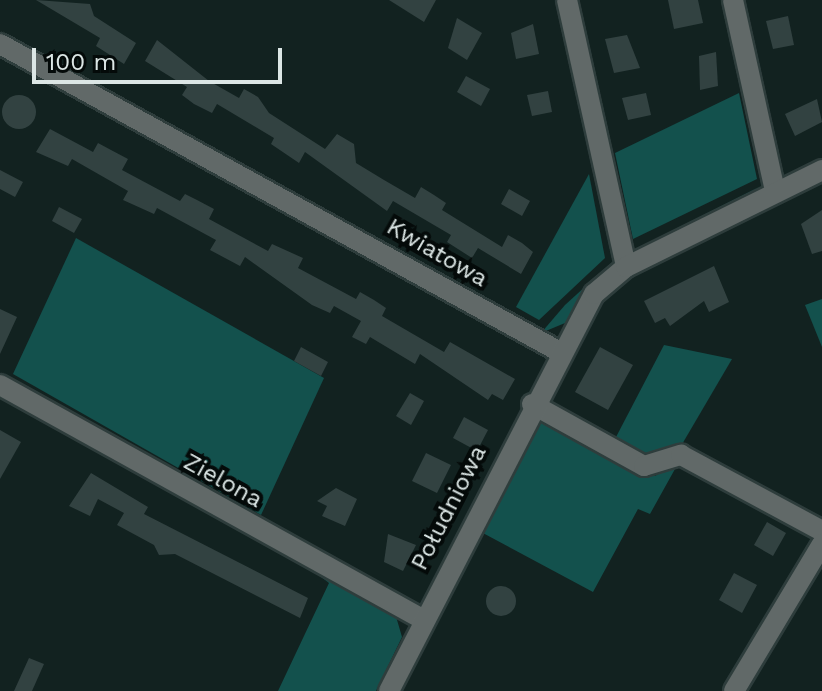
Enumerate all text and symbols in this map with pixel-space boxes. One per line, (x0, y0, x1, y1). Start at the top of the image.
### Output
scale bar (36, 32, 286, 82)
text: 100 m (46, 48, 116, 76)
street label: Kwiatowa (381, 213, 493, 293)
street label: Południowa (405, 441, 493, 575)
street label: Zielona (179, 448, 267, 514)

